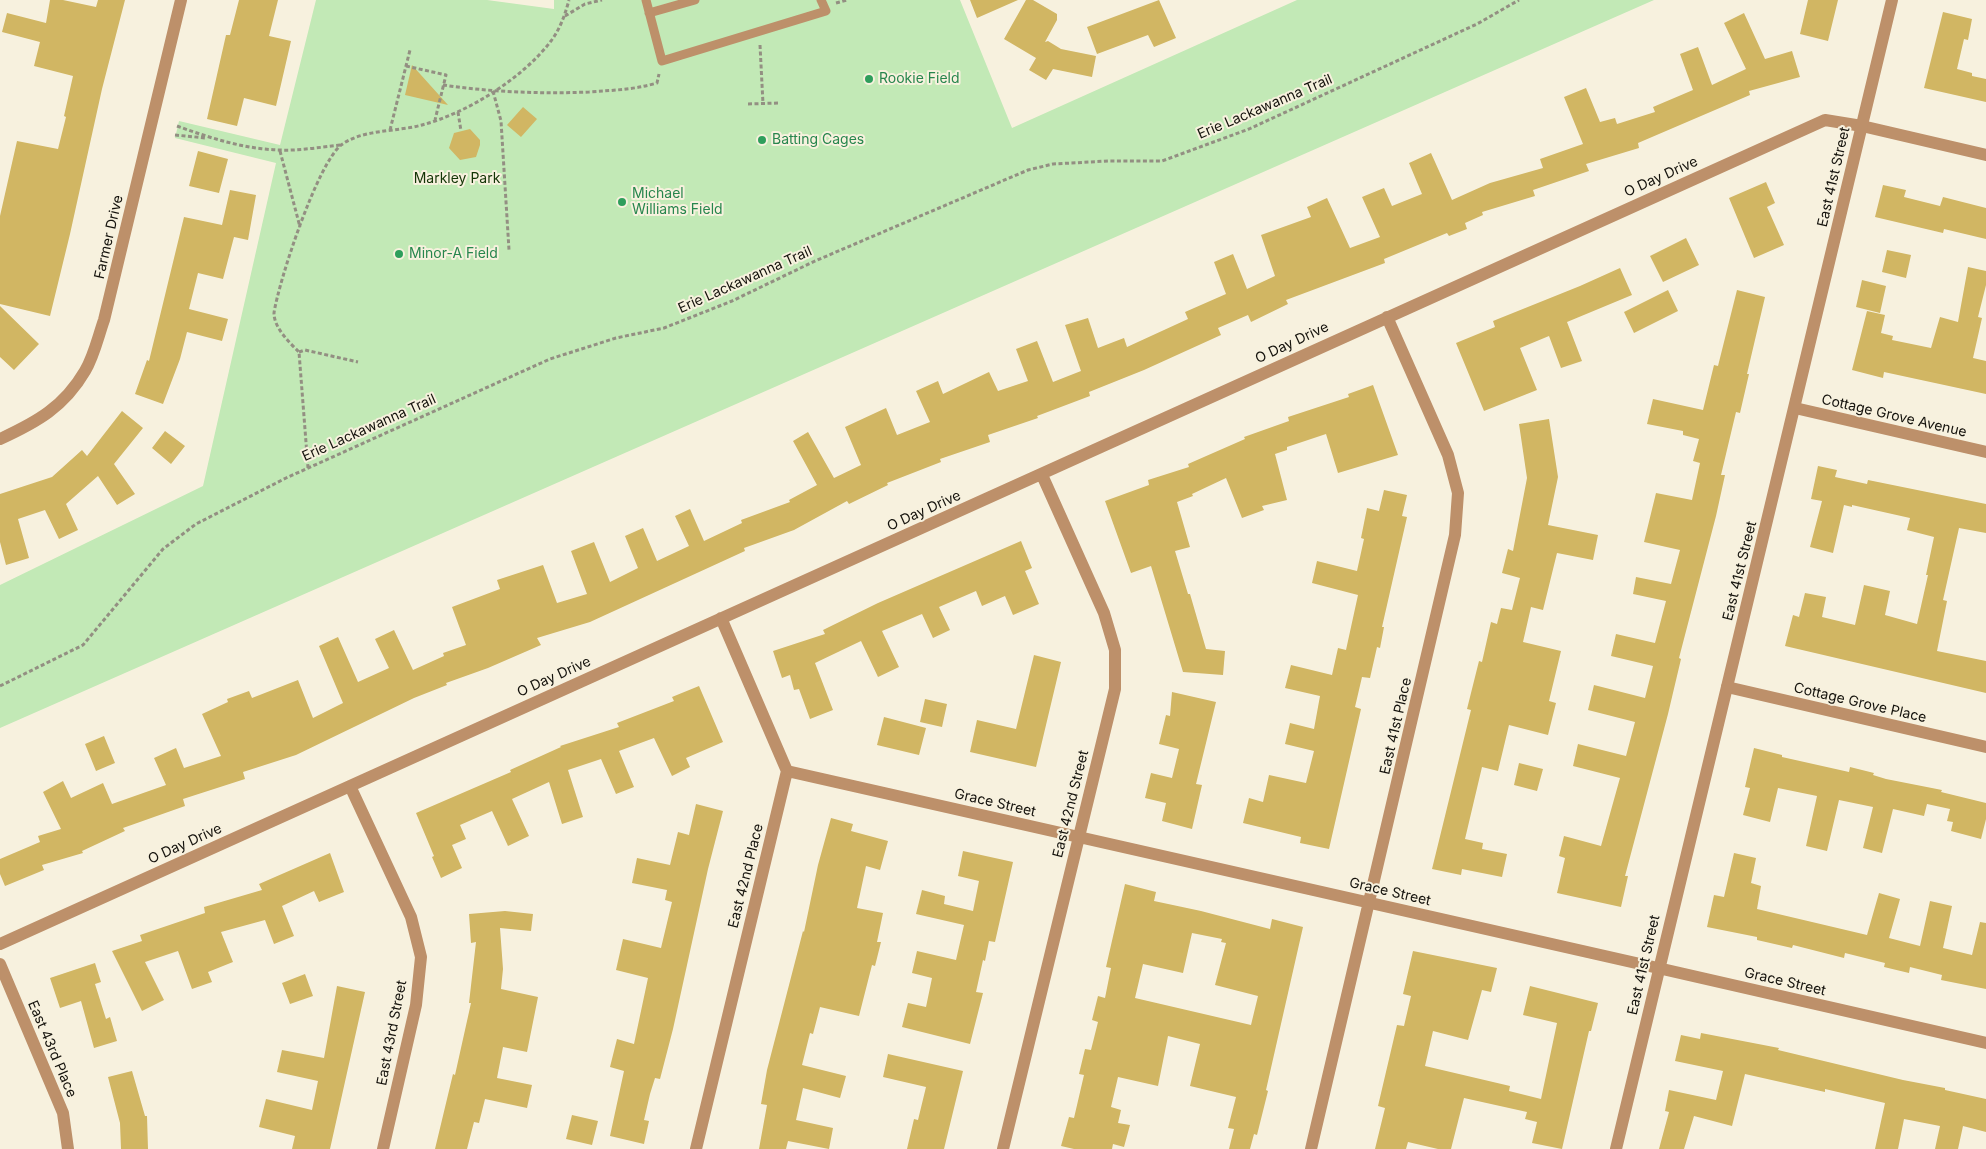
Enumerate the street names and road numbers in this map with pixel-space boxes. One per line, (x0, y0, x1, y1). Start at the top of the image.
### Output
street label: Erie Lackawanna Trail (1195, 71, 1335, 143)
street label: East 41st Street (1814, 125, 1854, 229)
street label: O Day Drive (1622, 153, 1700, 201)
street label: Farmer Drive (91, 193, 127, 281)
street label: Erie Lackawanna Trail (676, 243, 814, 317)
street label: O Day Drive (1253, 319, 1331, 367)
street label: Erie Lackawanna Trail (300, 391, 438, 465)
street label: Cottage Grove Avenue (1820, 391, 1968, 441)
street label: O Day Drive (885, 487, 963, 535)
street label: East 41st Street (1720, 519, 1760, 623)
street label: O Day Drive (515, 653, 593, 701)
street label: East 41st Place (1377, 676, 1415, 776)
street label: Cottage Grove Place (1792, 680, 1928, 726)
street label: East 42nd Street (1050, 749, 1092, 859)
street label: Grace Street (953, 785, 1037, 821)
street label: O Day Drive (146, 820, 224, 868)
street label: East 42nd Place (725, 822, 767, 930)
street label: Grace Street (1348, 874, 1432, 910)
street label: East 41st Street (1624, 913, 1664, 1017)
street label: Grace Street (1743, 964, 1827, 1000)
street label: East 43rd Street (374, 979, 410, 1087)
street label: East 43rd Place (24, 998, 80, 1100)

